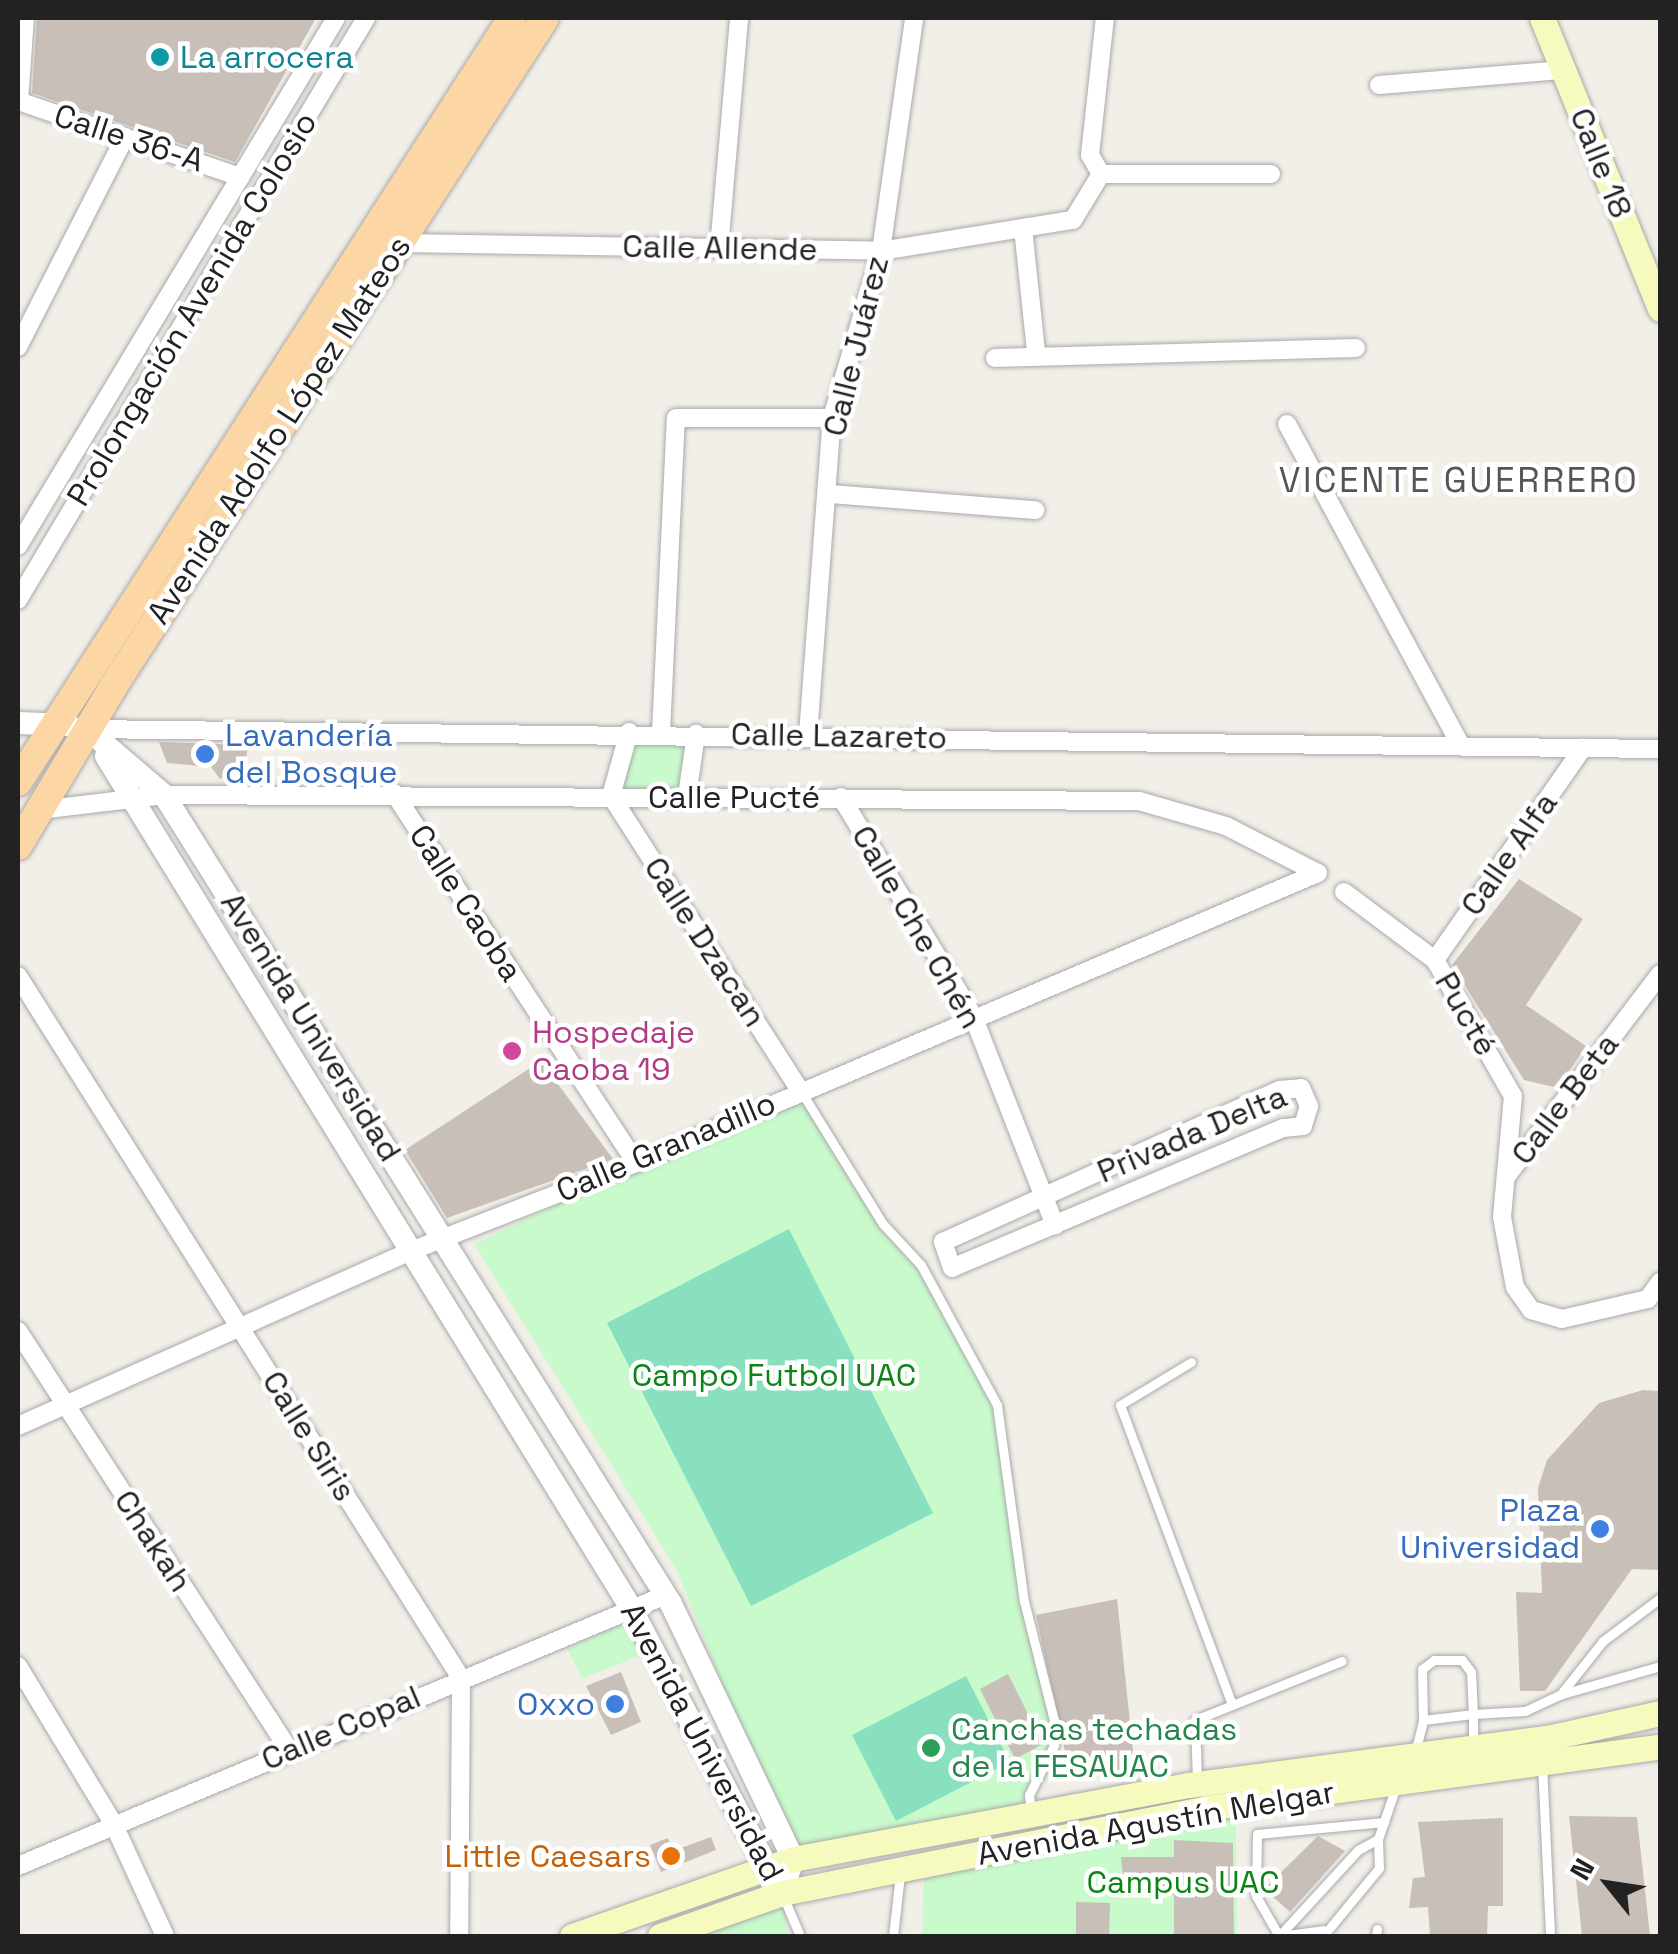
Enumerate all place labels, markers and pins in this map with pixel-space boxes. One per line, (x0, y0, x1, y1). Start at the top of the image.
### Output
place label: La arrocera (180, 38, 354, 76)
marker: La arrocera (149, 46, 171, 68)
place label: Lavandería del Bosque (225, 717, 398, 792)
marker: Lavandería del Bosque (194, 743, 216, 765)
place label: Hospedaje Caoba 19 (532, 1014, 695, 1089)
marker: Hospedaje Caoba 19 (501, 1040, 523, 1062)
place label: Plaza Universidad (1400, 1492, 1580, 1567)
marker: Plaza Universidad (1589, 1518, 1611, 1540)
place label: Oxxo (517, 1685, 595, 1723)
marker: Oxxo (604, 1693, 626, 1715)
place label: Canchas techadas de la FESAUAC (951, 1711, 1237, 1786)
marker: Canchas techadas de la FESAUAC (920, 1737, 942, 1759)
place label: Little Caesars (444, 1837, 651, 1875)
marker: Little Caesars (660, 1845, 682, 1867)

